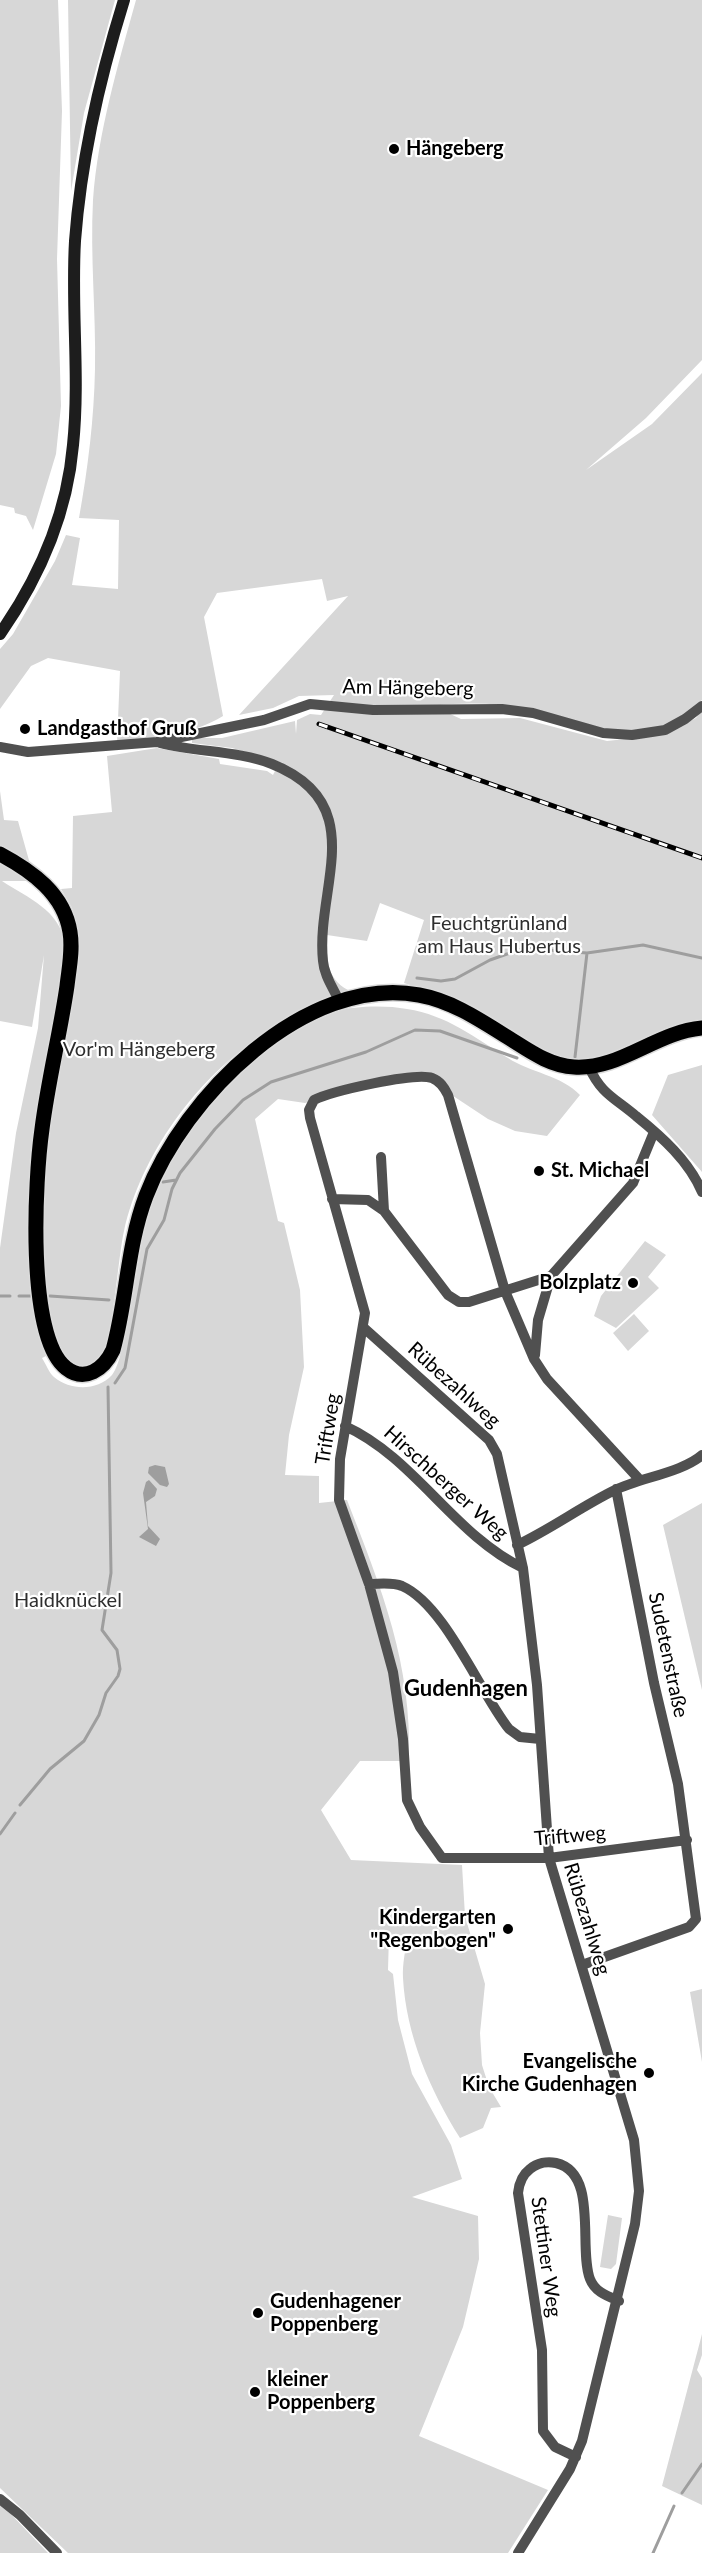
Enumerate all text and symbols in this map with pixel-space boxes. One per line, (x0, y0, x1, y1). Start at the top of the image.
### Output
place label: Hängeberg (406, 137, 504, 161)
marker: Hängeberg (387, 142, 401, 156)
street label: Am Hängeberg (342, 675, 474, 701)
place label: Landgasthof Gruß (37, 717, 197, 741)
marker: Landgasthof Gruß (18, 722, 32, 736)
park label: Feuchtgrünland am Haus Hubertus (417, 912, 581, 959)
park label: Vor'm Hängeberg (63, 1038, 215, 1062)
place label: St. Michael (551, 1159, 649, 1183)
marker: St. Michael (532, 1164, 546, 1178)
place label: Bolzplatz (539, 1271, 621, 1295)
marker: Bolzplatz (626, 1276, 640, 1290)
street label: Rübezahlweg (403, 1337, 505, 1433)
street label: Triftweg (311, 1392, 345, 1466)
street label: Hirschberger Weg (379, 1421, 513, 1545)
park label: Haidknückel (14, 1589, 122, 1613)
street label: Sudetenstraße (643, 1590, 693, 1720)
district label: Gudenhagen (404, 1676, 528, 1702)
street label: Triftweg (533, 1821, 607, 1851)
street label: Rübezahlweg (559, 1860, 615, 1978)
place label: Kindergarten "Regenbogen" (370, 1906, 496, 1953)
marker: Kindergarten "Regenbogen" (501, 1922, 515, 1936)
place label: Evangelische Kirche Gudenhagen (462, 2050, 637, 2097)
marker: Evangelische Kirche Gudenhagen (642, 2066, 656, 2080)
street label: Stettiner Weg (526, 2195, 566, 2319)
place label: Gudenhagener Poppenberg (270, 2290, 401, 2337)
marker: Gudenhagener Poppenberg (251, 2306, 265, 2320)
place label: kleiner Poppenberg (267, 2368, 375, 2415)
marker: kleiner Poppenberg (248, 2385, 262, 2399)

